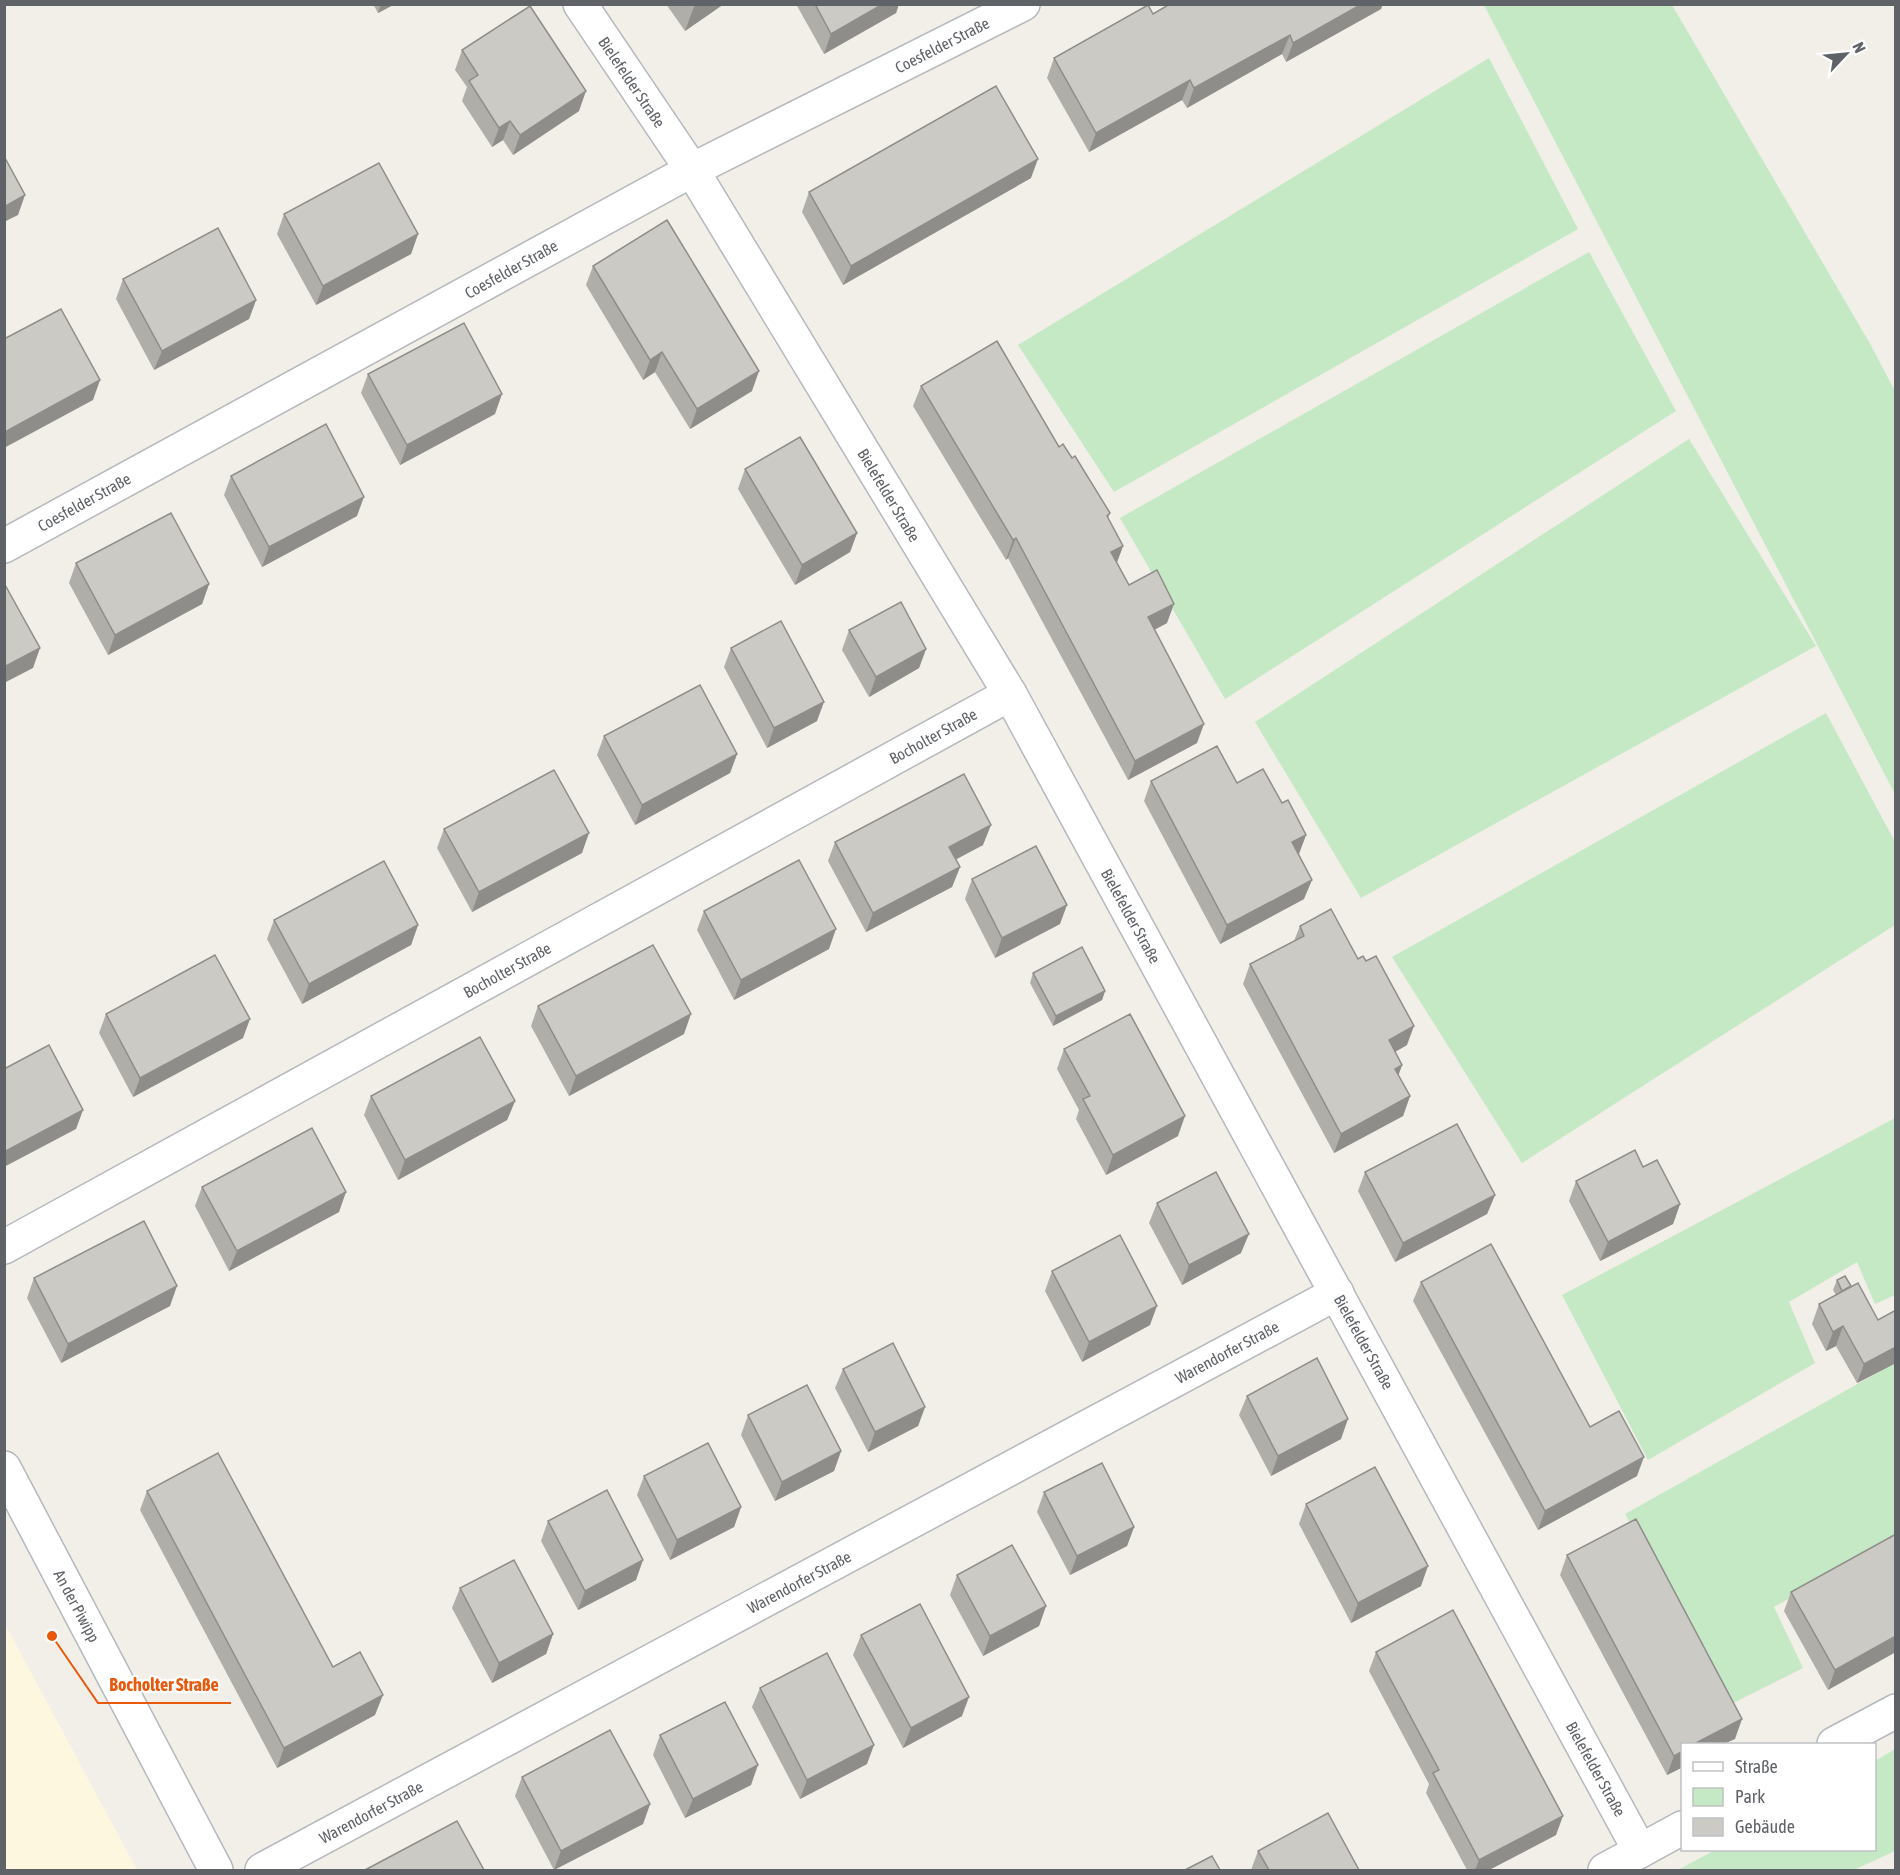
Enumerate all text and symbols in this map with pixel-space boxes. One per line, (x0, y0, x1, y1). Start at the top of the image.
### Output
street label: Coesfelder Straße (892, 14, 992, 76)
north arrow (1816, 24, 1876, 84)
street label: Bielefelder Straße (595, 33, 669, 131)
text: N (1849, 39, 1870, 56)
street label: Coesfelder Straße (462, 236, 560, 302)
street label: Bielefelder Straße (854, 445, 924, 545)
street label: Coesfelder Straße (35, 469, 133, 535)
street label: Bocholter Straße (886, 705, 980, 767)
street label: Bielefelder Straße (1098, 866, 1164, 966)
street label: Bocholter Straße (460, 939, 554, 1001)
street label: Bielefelder Straße (1331, 1292, 1397, 1392)
street label: Warendorfer Straße (1172, 1317, 1282, 1387)
street label: Warendorfer Straße (744, 1547, 854, 1617)
street label: An der Piwipp (50, 1567, 104, 1646)
callout: Bocholter Straße (98, 1667, 231, 1703)
text: Bocholter Straße (109, 1674, 219, 1695)
street label: Bielefelder Straße (1563, 1719, 1629, 1819)
legend (1681, 1743, 1876, 1851)
text: Straße (1735, 1756, 1778, 1777)
street label: Warendorfer Straße (316, 1777, 426, 1847)
text: Park (1735, 1786, 1765, 1807)
text: Gebäude (1735, 1816, 1795, 1837)

